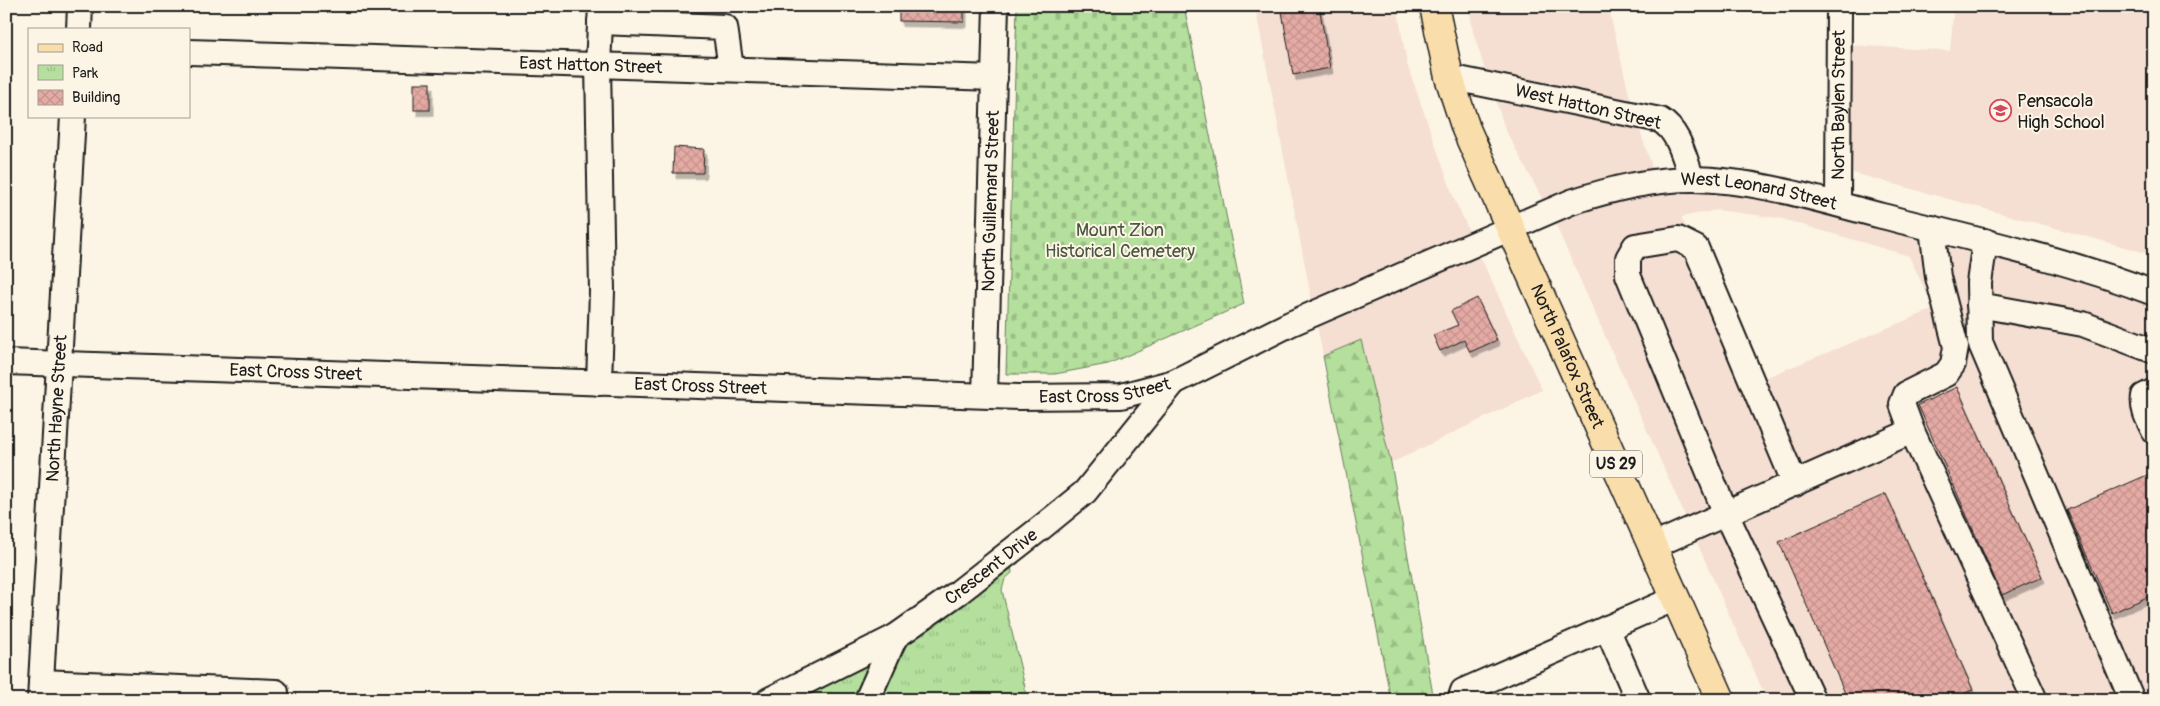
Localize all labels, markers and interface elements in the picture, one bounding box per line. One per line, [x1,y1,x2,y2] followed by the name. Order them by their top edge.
[28,28,190,118] legend
[1827,29,1850,180] street label: North Baylen Street
[72,38,103,57] text: Road
[519,51,663,79] street label: East Hatton Street
[72,64,99,83] text: Park
[1513,79,1664,135] street label: West Hatton Street
[72,88,120,107] text: Building
[2017,90,2105,134] place label: Pensacola High School
[1989,99,2013,123] school or university icon: Pensacola High School
[976,109,1005,292] street label: North Guillemard Street
[1681,167,1840,215] street label: West Leonard Street
[1045,219,1195,263] park label: Mount Zion Historical Cemetery
[1525,280,1610,433] street label: North Palafox Street
[41,334,72,483] street label: North Hayne Street
[229,358,363,386] street label: East Cross Street
[634,372,768,400] street label: East Cross Street
[1039,372,1174,408] street label: East Cross Street
[1590,450,1642,478] road number: US 29
[940,523,1042,610] street label: Crescent Drive

